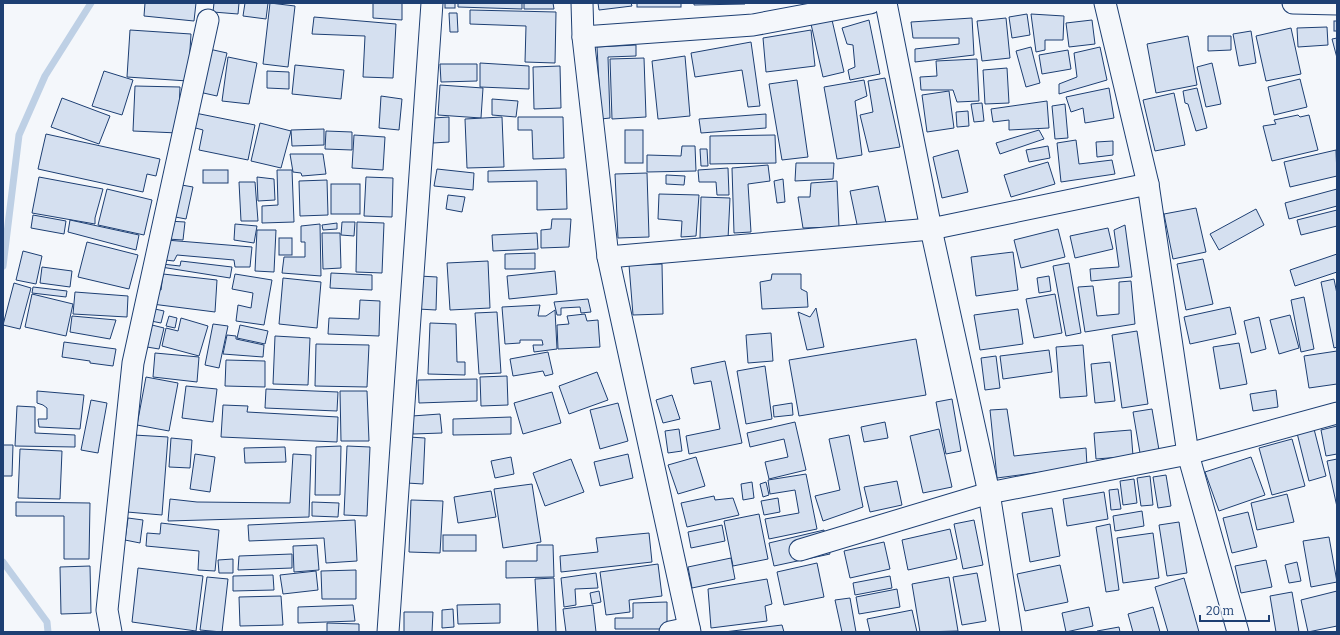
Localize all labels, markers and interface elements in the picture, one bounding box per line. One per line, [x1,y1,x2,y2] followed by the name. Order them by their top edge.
[1200,597,1269,623] scale bar
[1206,604,1235,618] text: 20 m

